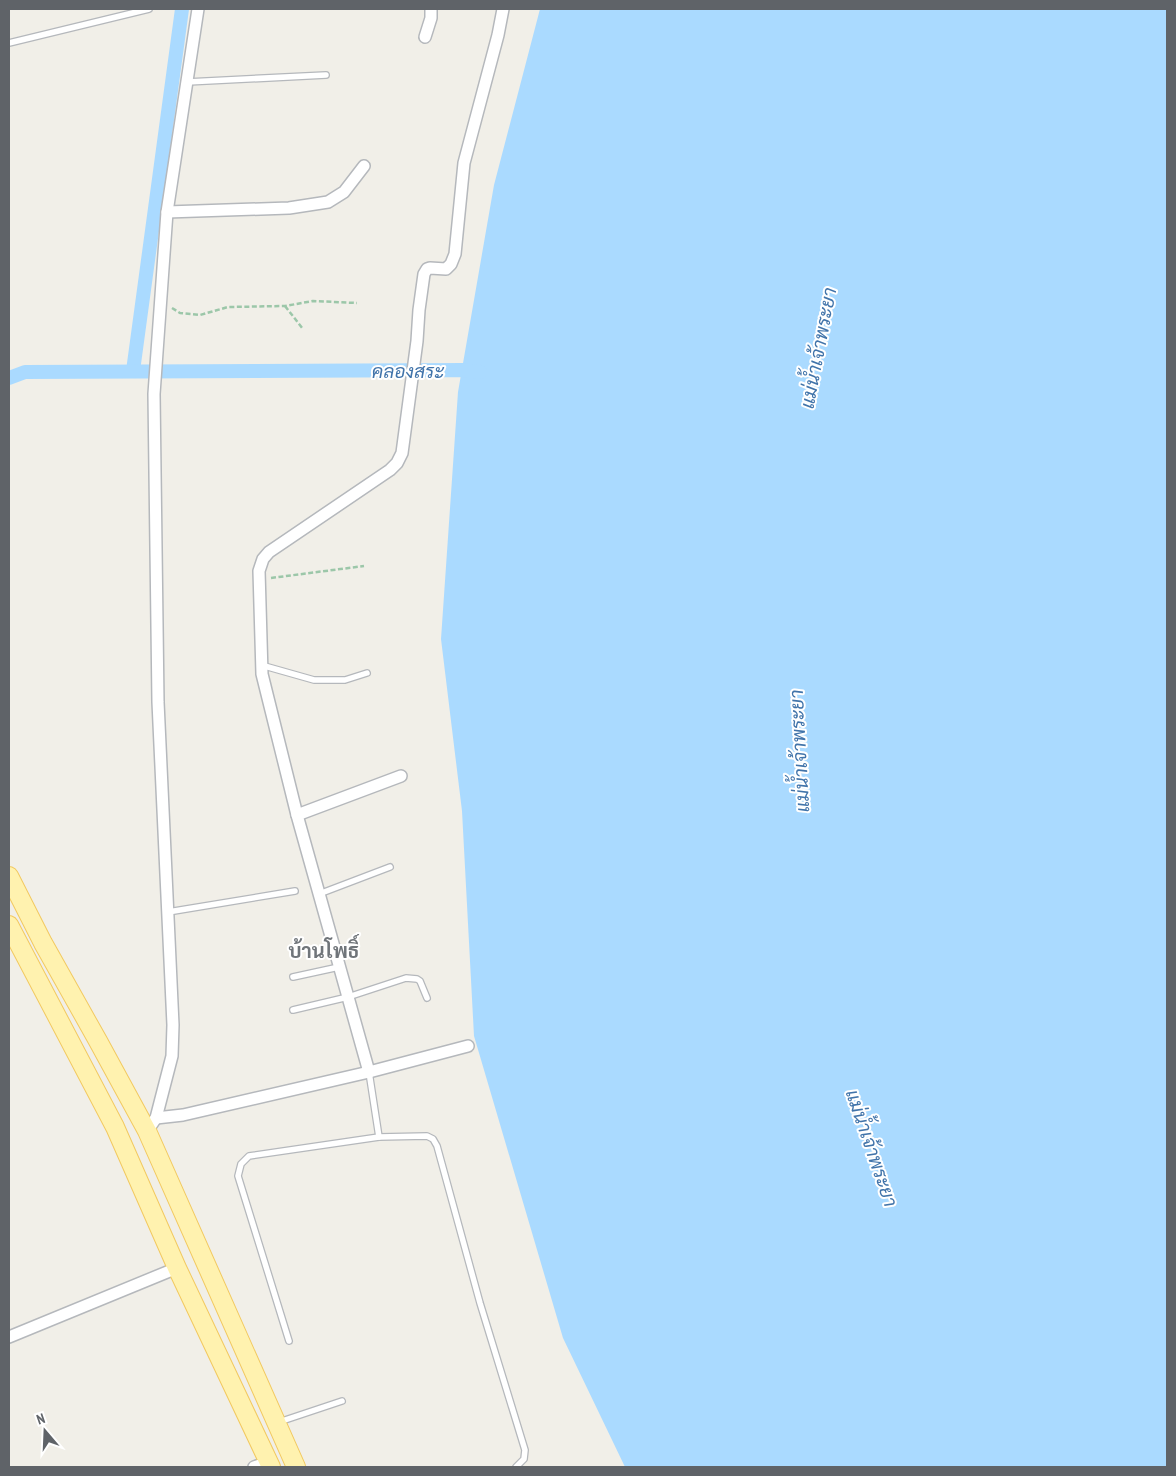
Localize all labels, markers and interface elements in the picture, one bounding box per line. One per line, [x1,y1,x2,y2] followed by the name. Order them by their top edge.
[792,285,841,411] water label: แม่น้ำเจ้าพระยา
[372,359,445,383] water label: คลองสระ
[781,689,814,813] water label: แม่น้ำเจ้าพระยา
[289,934,360,964] district label: บ้านโพธิ์
[841,1085,906,1210] water label: แม่น้ำเจ้าพระยา
[20,1406,70,1456] north arrow
[34,1409,47,1428] text: N

